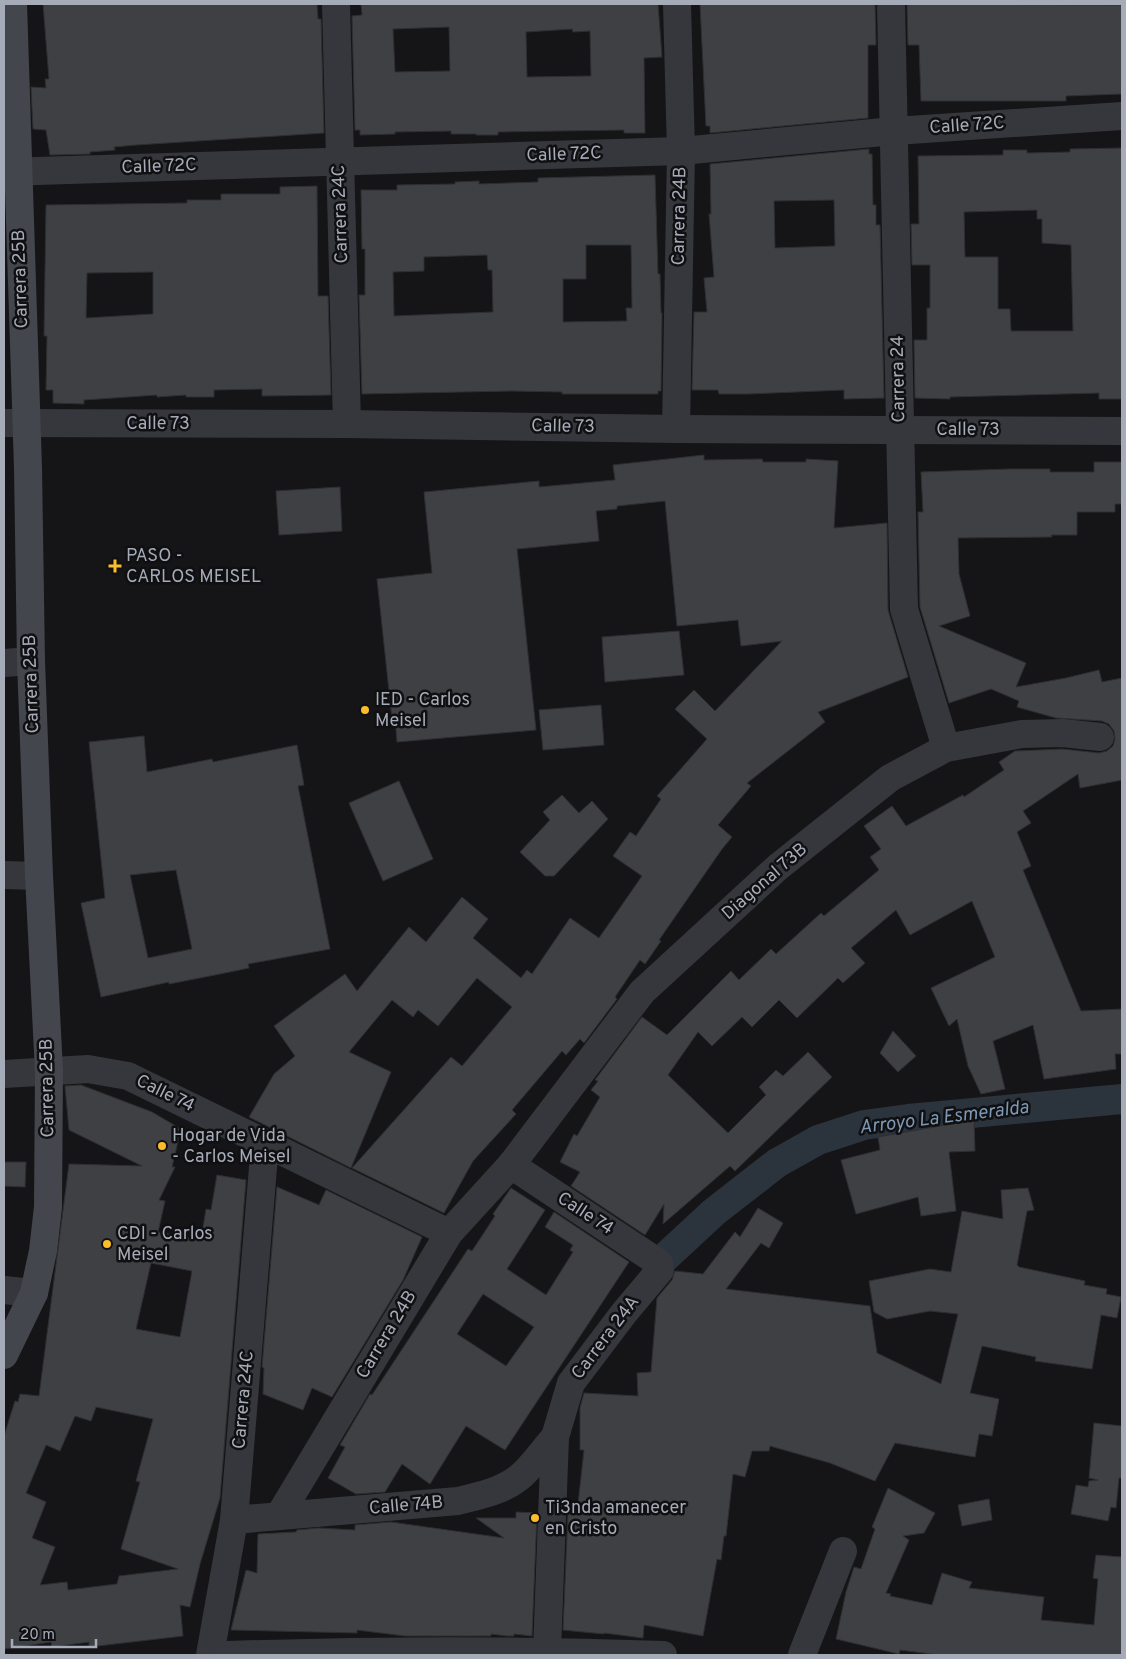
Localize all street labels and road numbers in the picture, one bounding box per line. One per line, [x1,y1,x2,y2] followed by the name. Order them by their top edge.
[929,112,1005,140] street label: Calle 72C
[526,142,602,168] street label: Calle 72C
[121,154,197,180] street label: Calle 72C
[328,164,354,264] street label: Carrera 24C
[668,166,692,266] street label: Carrera 24B
[8,229,34,329] street label: Carrera 25B
[887,335,911,423] street label: Carrera 24
[126,413,190,436] street label: Calle 73
[531,415,595,439] street label: Calle 73
[936,419,1000,442] street label: Calle 73
[19,634,45,734] street label: Carrera 25B
[717,838,813,926] street label: Diagonal 73B
[36,1038,60,1138] street label: Carrera 25B
[132,1070,198,1118] street label: Calle 74
[553,1187,617,1241] street label: Calle 74
[352,1287,422,1383] street label: Carrera 24B
[567,1292,645,1384] street label: Carrera 24A
[228,1350,260,1450] street label: Carrera 24C
[368,1491,444,1521] street label: Calle 74B

